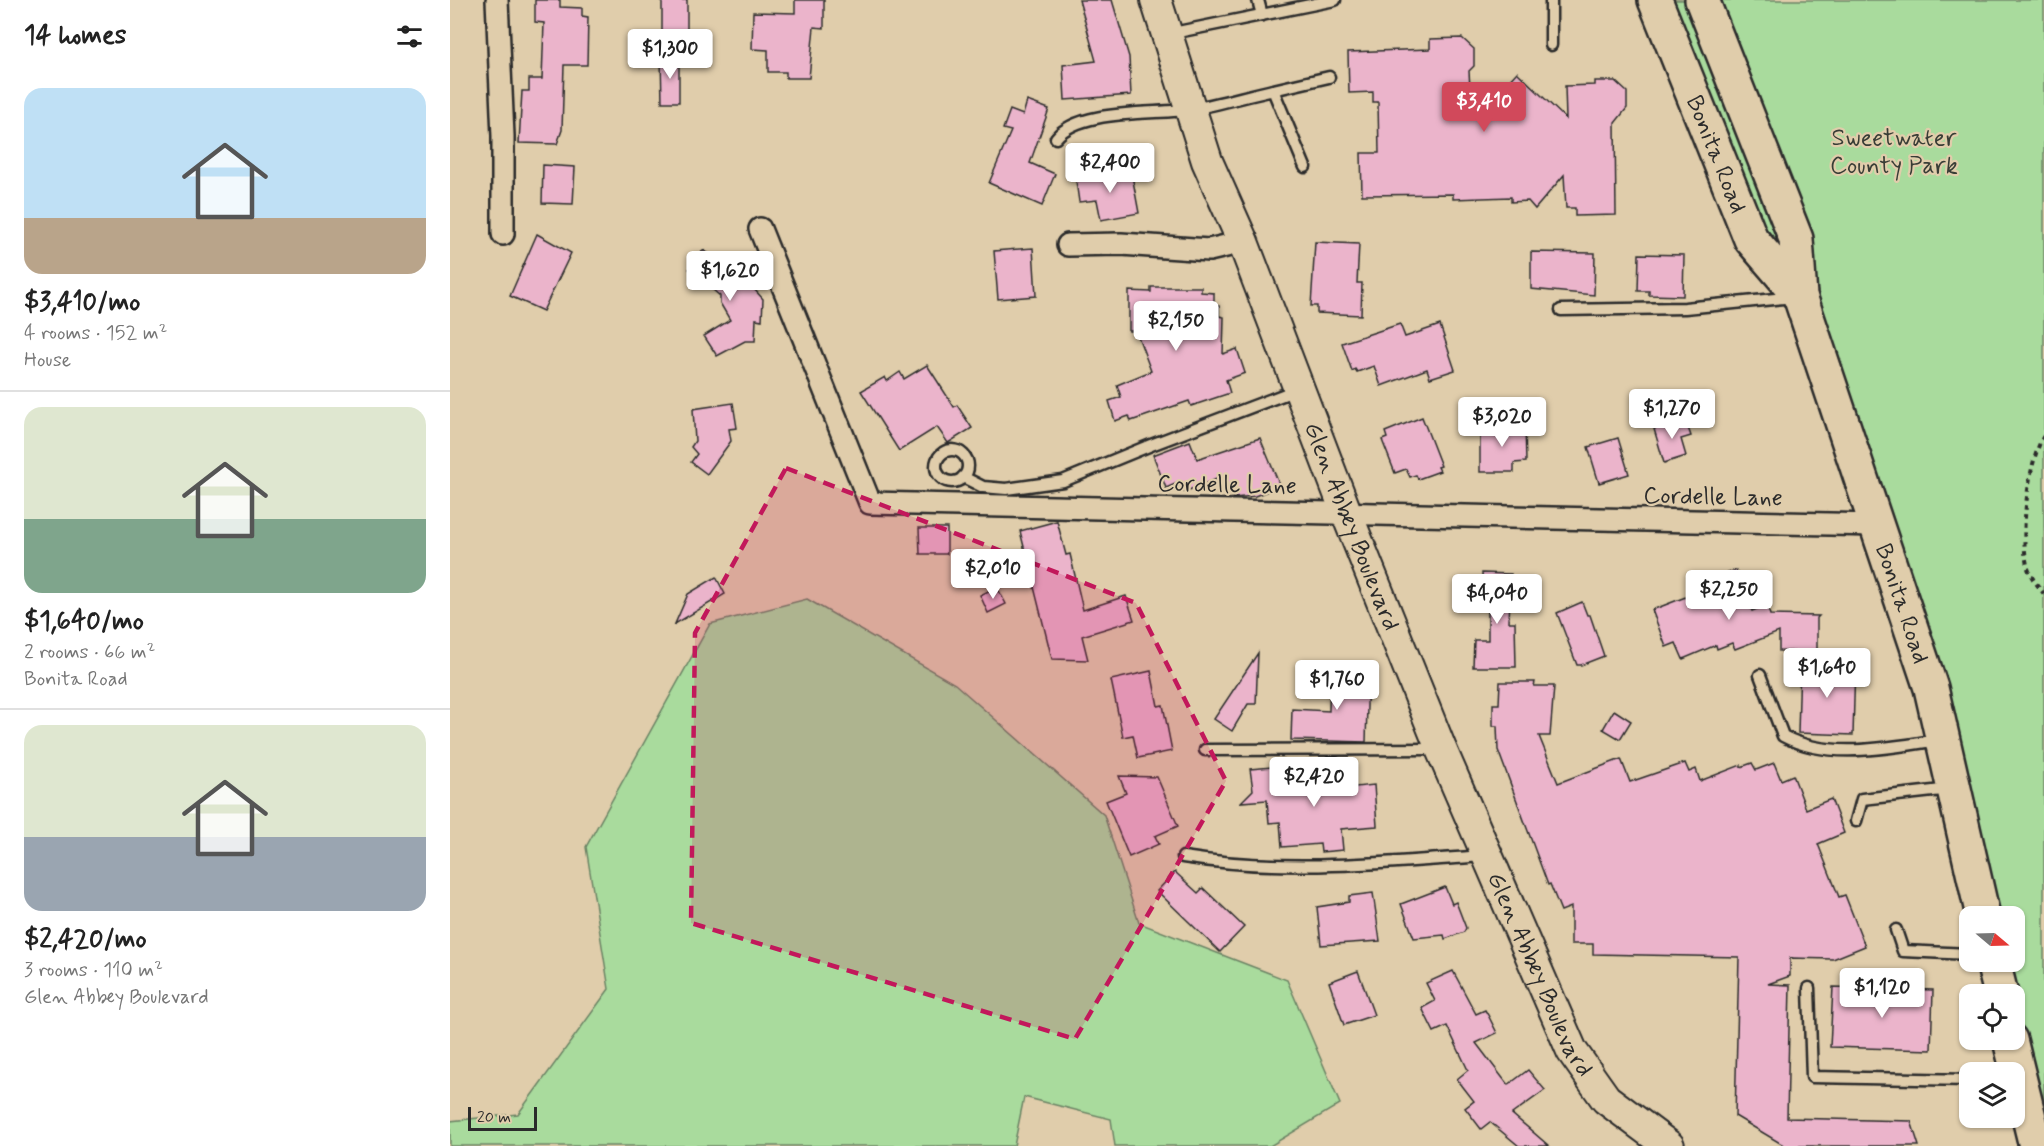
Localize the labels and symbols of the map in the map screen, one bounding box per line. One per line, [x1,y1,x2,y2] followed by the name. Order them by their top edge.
[621,29,719,80] pin: $1,300
[1435,82,1533,133] pin: $3,410
[1678,91,1753,218] street label: Bonita Road
[1830,123,1958,182] park label: Sweetwater County Park
[1061,143,1159,194] pin: $2,400
[681,251,779,302] pin: $1,620
[1127,301,1225,352] pin: $2,150
[1623,389,1721,440] pin: $1,270
[1453,397,1551,448] pin: $3,020
[1296,418,1406,636] street label: Glen Abbey Boulevard
[1157,469,1297,502] street label: Cordelle Lane
[1643,481,1783,514] street label: Cordelle Lane
[1867,540,1936,668] street label: Bonita Road
[944,549,1042,600] pin: $2,010
[1680,570,1778,621] pin: $2,250
[1448,574,1546,625] pin: $4,040
[1778,648,1876,699] pin: $1,640
[1288,660,1386,711] pin: $1,760
[1265,757,1363,808] pin: $2,420
[1479,868,1599,1083] street label: Glen Abbey Boulevard
[1959,906,2025,972] north arrow
[1833,968,1931,1019] pin: $1,120
[468,1104,537,1132] scale bar

